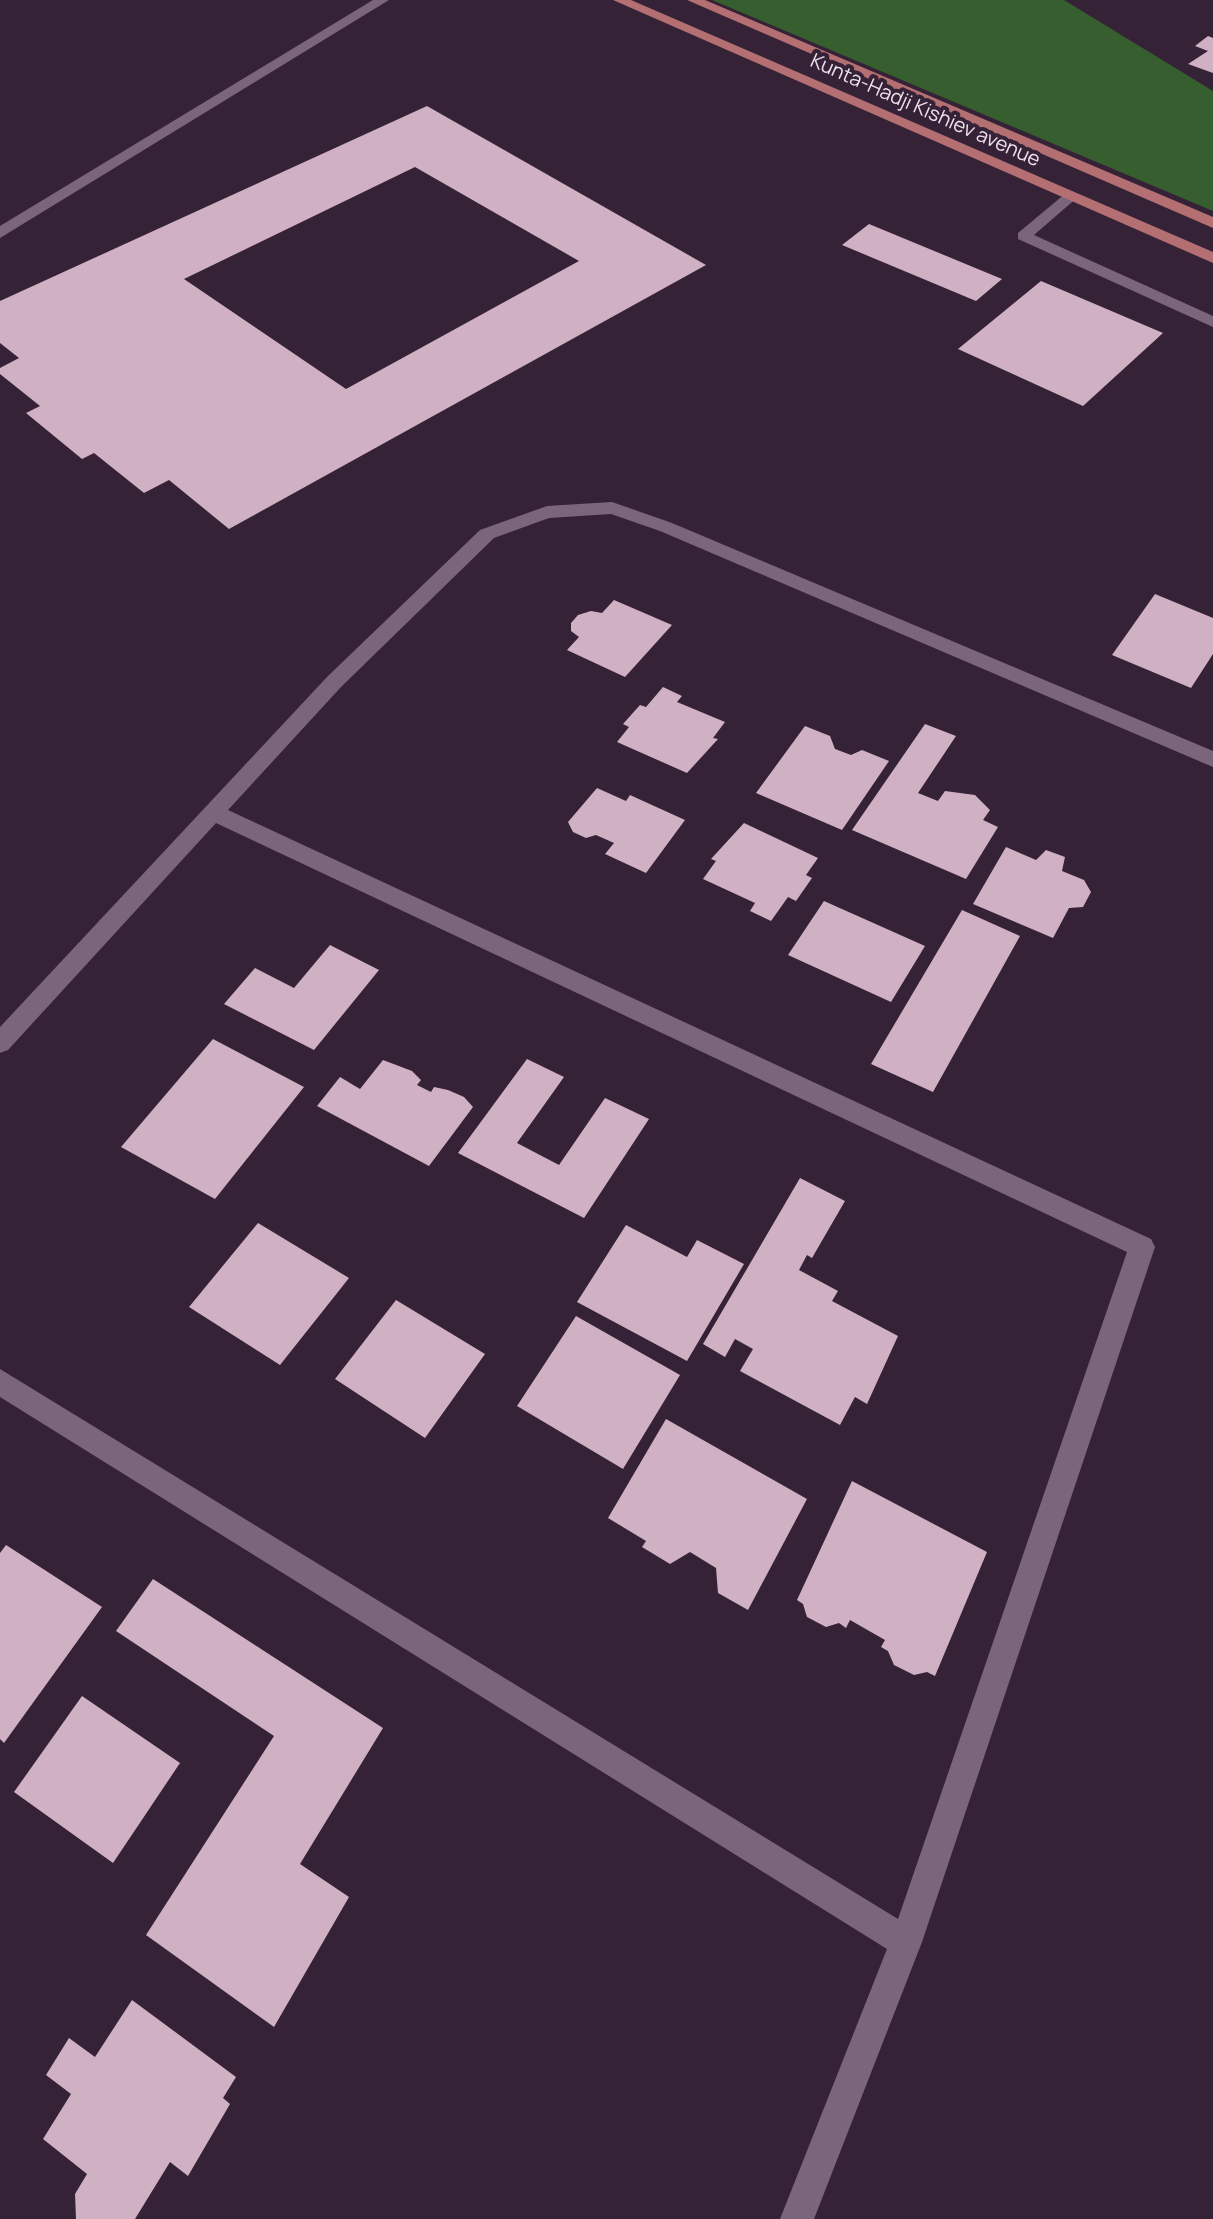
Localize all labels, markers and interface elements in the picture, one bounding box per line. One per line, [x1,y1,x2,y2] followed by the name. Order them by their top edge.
[806,49,1044,173] street label: Kunta-Hadji Kishiev avenue

